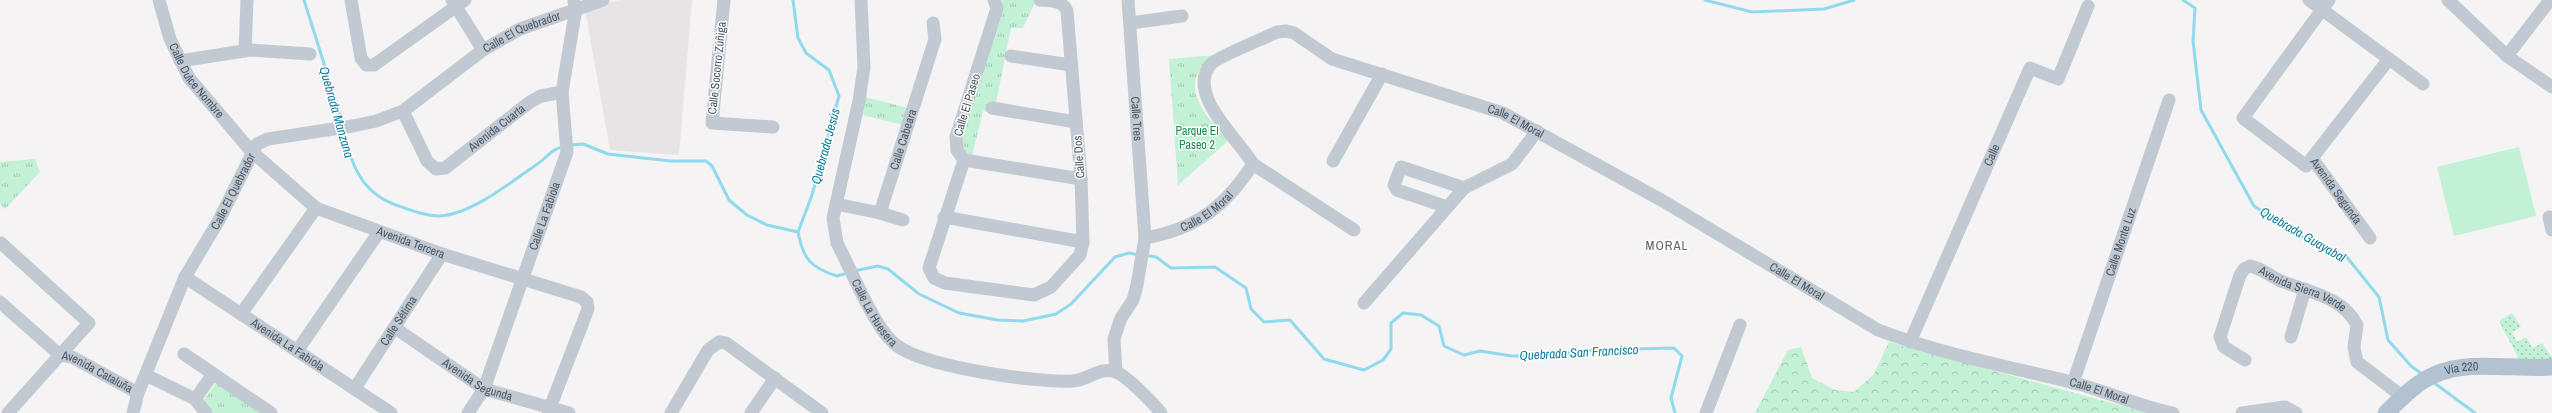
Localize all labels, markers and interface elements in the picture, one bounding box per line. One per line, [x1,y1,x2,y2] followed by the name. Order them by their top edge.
[480,7,563,56] street label: Calle El Quebrador
[704,20,730,115] street label: Calle Socorro Zúñiga
[165,40,228,121] street label: Calle Dulce Nombre
[315,65,358,160] water label: Quebrada Manzana
[950,72,984,138] street label: Calle El Paseo
[1127,96,1146,141] street label: Calle Tres
[464,100,529,156] street label: Avenida Cuarta
[1485,101,1547,142] street label: Calle El Moral
[807,106,844,186] water label: Quebrada Jesús
[886,107,921,172] street label: Calle Cabeara
[1175,123,1219,153] park label: Parque El Paseo 2
[1070,135,1088,179] street label: Calle Dos
[1980,142,2004,169] street label: Calle
[207,150,259,233] street label: Calle El Quebrador
[2306,154,2366,228] street label: Avenida Segunda
[525,179,564,252] street label: Calle La Fabiola
[1178,188,1237,235] street label: Calle El Moral
[2257,203,2349,266] water label: Quebrada Guayabal
[2102,206,2140,278] street label: Calle Monte Luz
[374,222,448,263] street label: Avenida Tercera
[1646,237,1688,254] district label: MORAL
[1767,259,1827,304] street label: Calle El Moral
[2255,262,2350,315] street label: Avenida Sierra Verde
[848,276,901,351] street label: Calle La Huesera
[376,292,421,349] street label: Calle Sétima
[247,314,328,375] street label: Avenida La Fabiola
[1519,341,1639,364] water label: Quebrada San Francisco
[60,347,136,397] street label: Avenida Cataluña
[438,354,515,405] street label: Avenida Segunda
[2443,358,2479,379] street label: Vía 220
[2068,374,2131,408] street label: Calle El Moral

